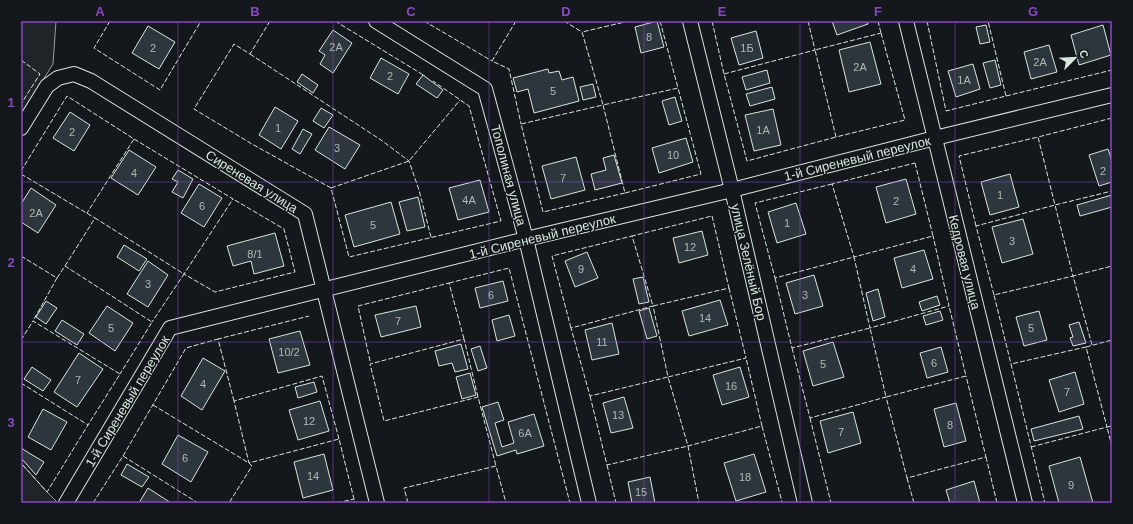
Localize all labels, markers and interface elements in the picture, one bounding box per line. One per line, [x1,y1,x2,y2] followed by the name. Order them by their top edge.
[95,4,105,19] text: A
[250,4,260,19] text: B
[406,4,416,19] text: C
[561,4,571,19] text: D
[718,4,727,19] text: E
[874,4,882,19] text: F
[1028,4,1038,19] text: G
[646,31,652,43] house number: 8
[1055,38,1095,78] north arrow
[329,41,343,53] house number: 2А
[150,42,156,54] house number: 2
[740,42,754,54] house number: 1Б
[1077,48,1091,60] text: С
[1033,56,1047,68] house number: 2А
[853,61,867,73] house number: 2А
[387,70,393,82] house number: 2
[957,74,971,86] house number: 1А
[550,85,556,97] house number: 5
[7,95,15,110] text: 1
[275,122,281,134] house number: 1
[488,123,529,228] street label: Тополиная улица
[756,124,770,136] house number: 1А
[69,126,75,138] house number: 2
[782,133,932,184] street label: 1-й Сиреневый переулок
[334,142,340,154] house number: 3
[203,147,301,216] street label: Сиреневая улица
[667,149,679,161] house number: 10
[1100,165,1106,177] house number: 2
[131,167,137,179] house number: 4
[560,172,566,184] house number: 7
[997,189,1003,201] house number: 1
[462,194,476,206] house number: 4А
[893,195,899,207] house number: 2
[199,200,205,212] house number: 6
[728,202,769,322] street label: улица Зелёный Бор
[29,207,43,219] house number: 2А
[467,211,617,262] street label: 1-й Сиреневый переулок
[946,213,984,312] street label: Кедровая улица
[784,217,790,229] house number: 1
[370,219,376,231] house number: 5
[1009,235,1015,247] house number: 3
[684,241,696,253] house number: 12
[247,248,263,260] house number: 8/1
[7,255,15,270] text: 2
[578,263,584,275] house number: 9
[910,263,916,275] house number: 4
[145,278,151,290] house number: 3
[488,289,494,301] house number: 6
[802,289,808,301] house number: 3
[699,312,711,324] house number: 14
[395,315,401,327] house number: 7
[108,322,114,334] house number: 5
[1028,322,1034,334] house number: 5
[82,333,173,470] street label: 1-й Сиреневый переулок
[596,336,608,348] house number: 11
[278,346,300,358] house number: 10/2
[931,357,937,369] house number: 6
[820,358,826,370] house number: 5
[75,374,81,386] house number: 7
[200,378,206,390] house number: 4
[725,380,737,392] house number: 16
[1064,386,1070,398] house number: 7
[612,409,624,421] house number: 13
[7,415,15,430] text: 3
[303,415,315,427] house number: 12
[947,419,953,431] house number: 8
[838,426,844,438] house number: 7
[518,427,532,439] house number: 6А
[182,452,188,464] house number: 6
[307,470,319,482] house number: 14
[739,471,751,483] house number: 18
[1068,479,1074,491] house number: 9
[635,486,647,498] house number: 15

